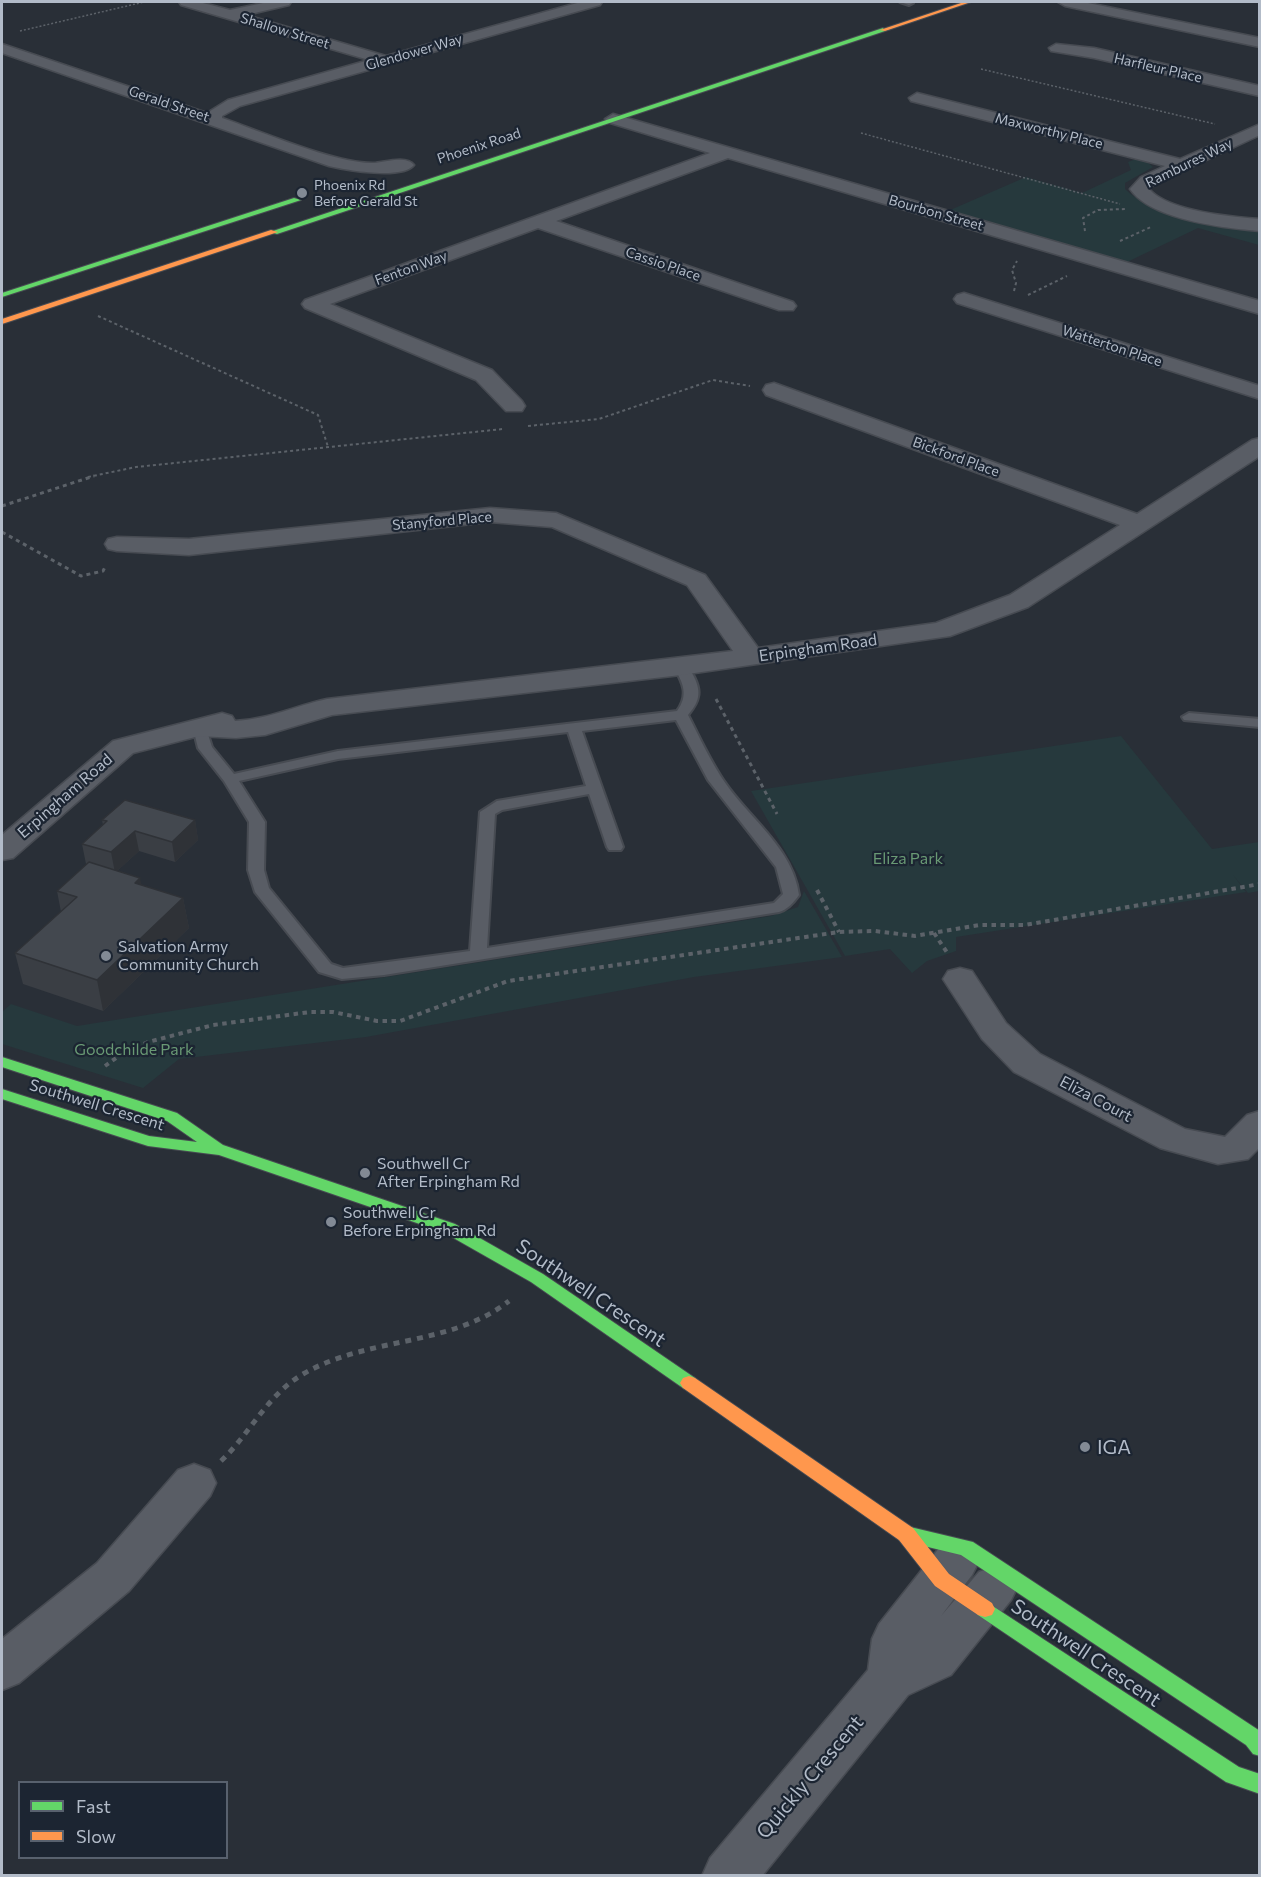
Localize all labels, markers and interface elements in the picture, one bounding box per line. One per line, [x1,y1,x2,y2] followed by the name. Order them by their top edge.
[238,9,332,53] street label: Shallow Street
[364,30,464,74] street label: Glendower Way
[1112,50,1204,86] street label: Harfleur Place
[126,82,212,126] street label: Gerald Street
[993,109,1105,153] street label: Maxworthy Place
[435,125,523,167] street label: Phoenix Road
[1143,135,1235,191] street label: Rambures Way
[314,177,418,210] place label: Phoenix Rd Before Gerald St
[295,186,309,200] marker: Phoenix Rd Before Gerald St
[887,191,985,235] street label: Bourbon Street
[623,243,703,285] street label: Cassio Place
[373,247,449,289] street label: Fenton Way
[1060,322,1164,370] street label: Watterton Place
[910,434,1002,480] street label: Bickford Place
[392,508,492,534] street label: Stanyford Place
[758,630,878,666] street label: Erpingham Road
[14,750,116,842] street label: Erpingham Road
[873,849,943,869] park label: Eliza Park
[118,937,259,975] place label: Salvation Army Community Church
[99,949,113,963] marker: Salvation Army Community Church
[74,1040,194,1060] park label: Goodchilde Park
[1056,1072,1136,1126] street label: Eliza Court
[27,1075,167,1135] street label: Southwell Crescent
[377,1154,520,1192] place label: Southwell Cr After Erpingham Rd
[358,1166,372,1180] marker: Southwell Cr After Erpingham Rd
[343,1203,496,1241] place label: Southwell Cr Before Erpingham Rd
[324,1215,338,1229] marker: Southwell Cr Before Erpingham Rd
[512,1234,670,1352] street label: Southwell Crescent
[1097,1435,1131,1459] place label: IGA
[1078,1440,1092,1454] marker: IGA
[1007,1594,1165,1712] street label: Southwell Crescent
[751,1710,869,1844] street label: Quickly Crescent
[18,1781,228,1859] legend
[76,1795,111,1817] text: Fast
[76,1825,116,1847] text: Slow

